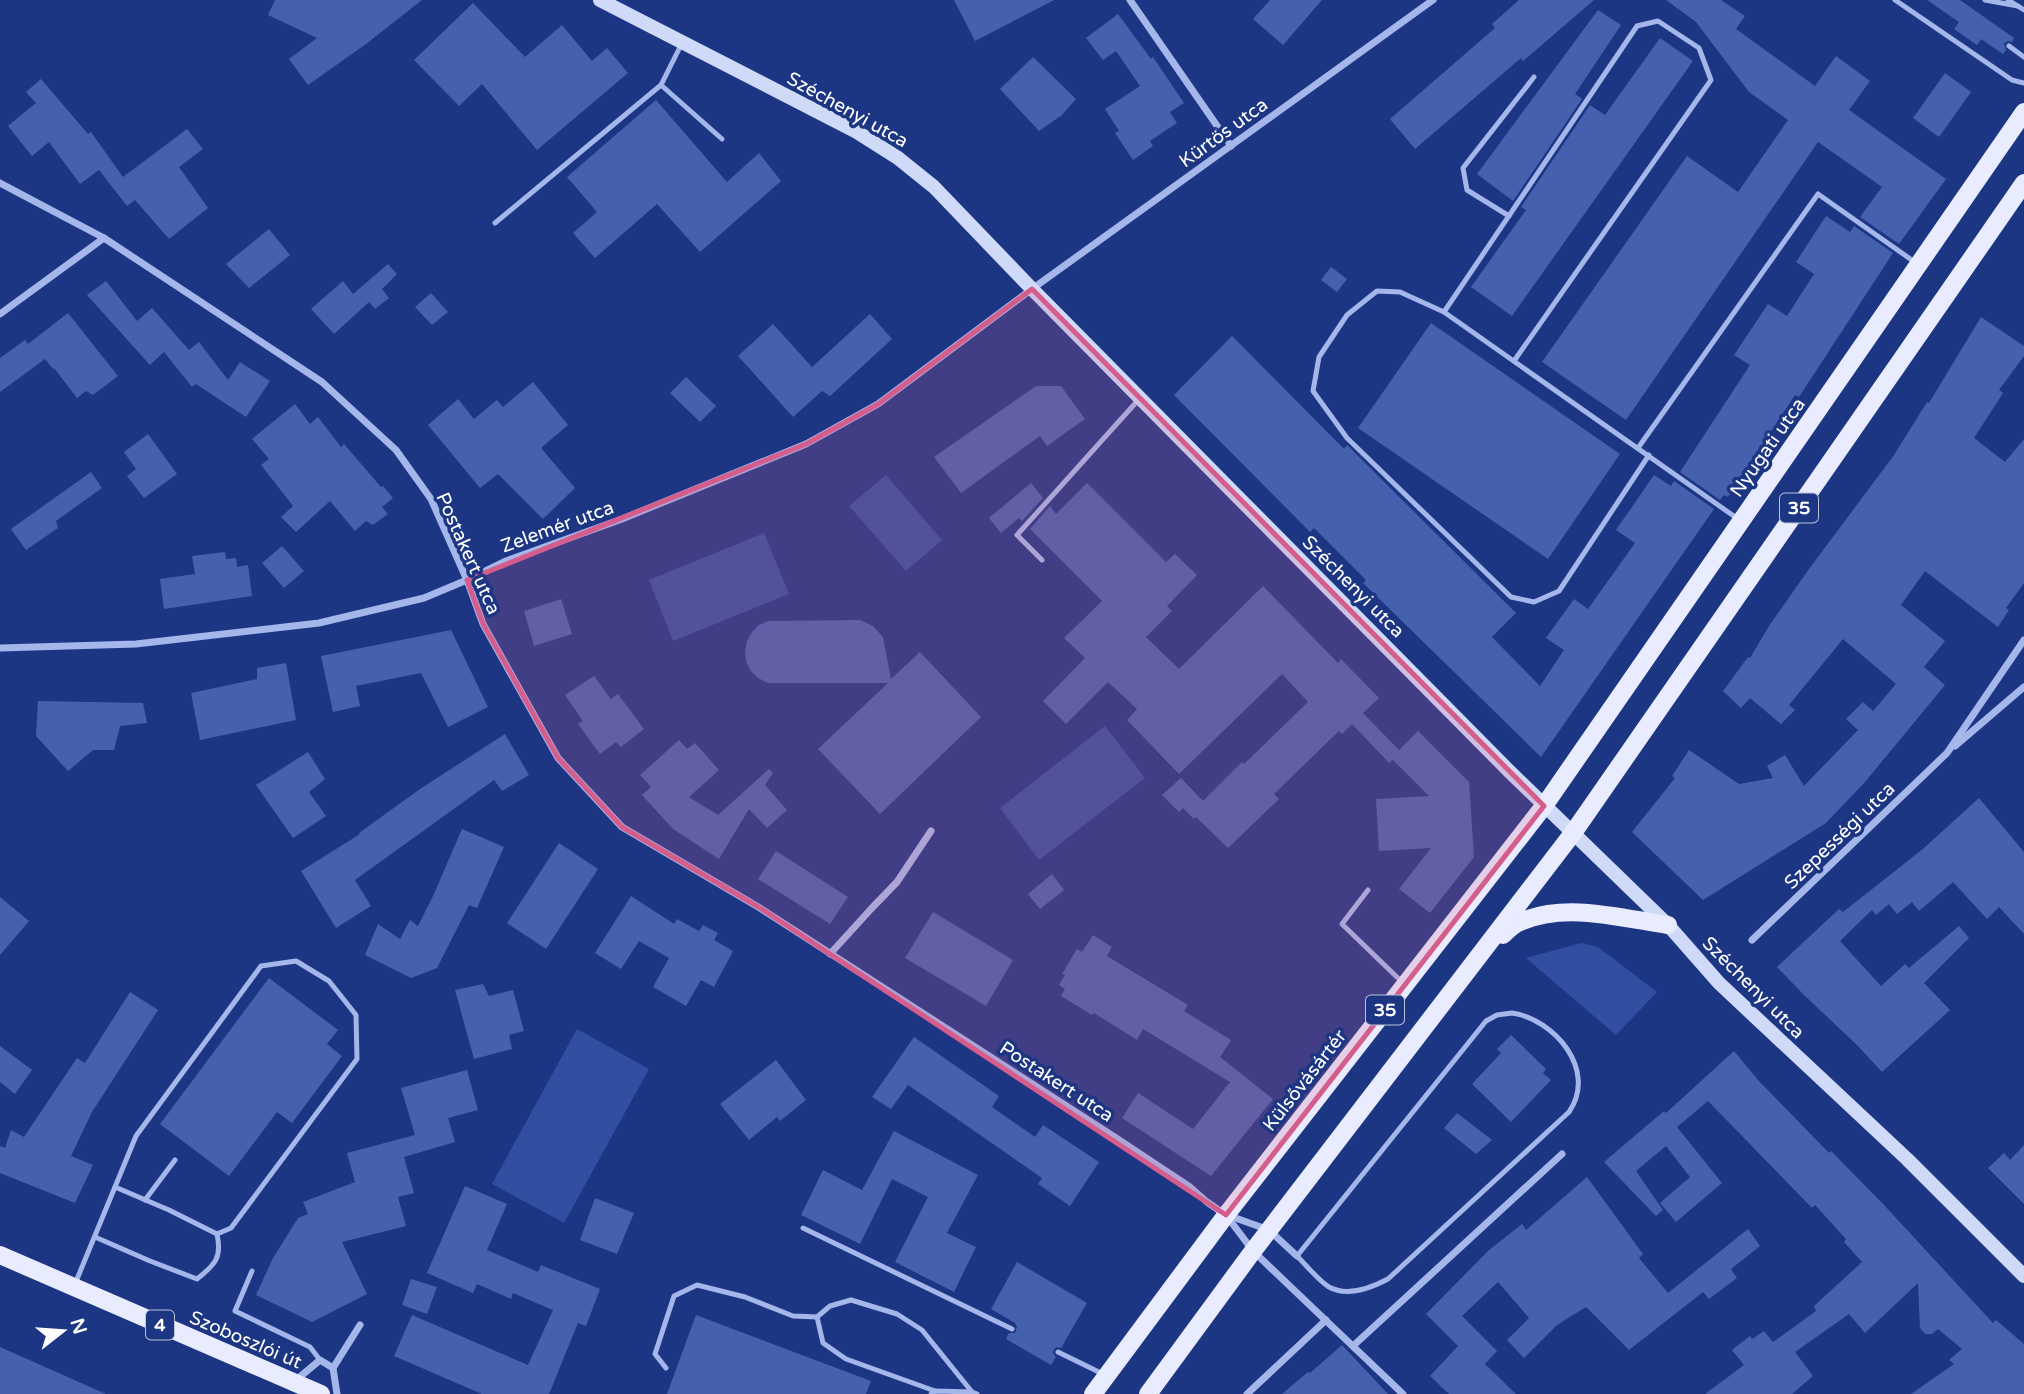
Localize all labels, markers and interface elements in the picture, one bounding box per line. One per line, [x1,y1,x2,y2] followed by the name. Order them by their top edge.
[783,67,912,152] street label: Széchenyi utca
[1175,93,1272,172] street label: Kürtös utca
[1726,394,1810,501] street label: Nyugati utca
[431,489,505,618] street label: Postakert utca
[1780,494,1818,522] road number: 35
[498,496,617,558] street label: Zelemér utca
[1298,531,1409,642] street label: Széchenyi utca
[1780,778,1899,894] street label: Szepességi utca
[1698,932,1809,1043] street label: Széchenyi utca
[1366,995,1404,1024] road number: 35
[1258,1025,1352,1136] street label: Külsővásártér
[996,1037,1117,1127] street label: Postakert utca
[28,1296,98,1366] north arrow
[186,1306,305,1373] street label: Szoboszlói út
[146,1310,174,1340] road number: 4
[66,1316,91,1337] text: N

